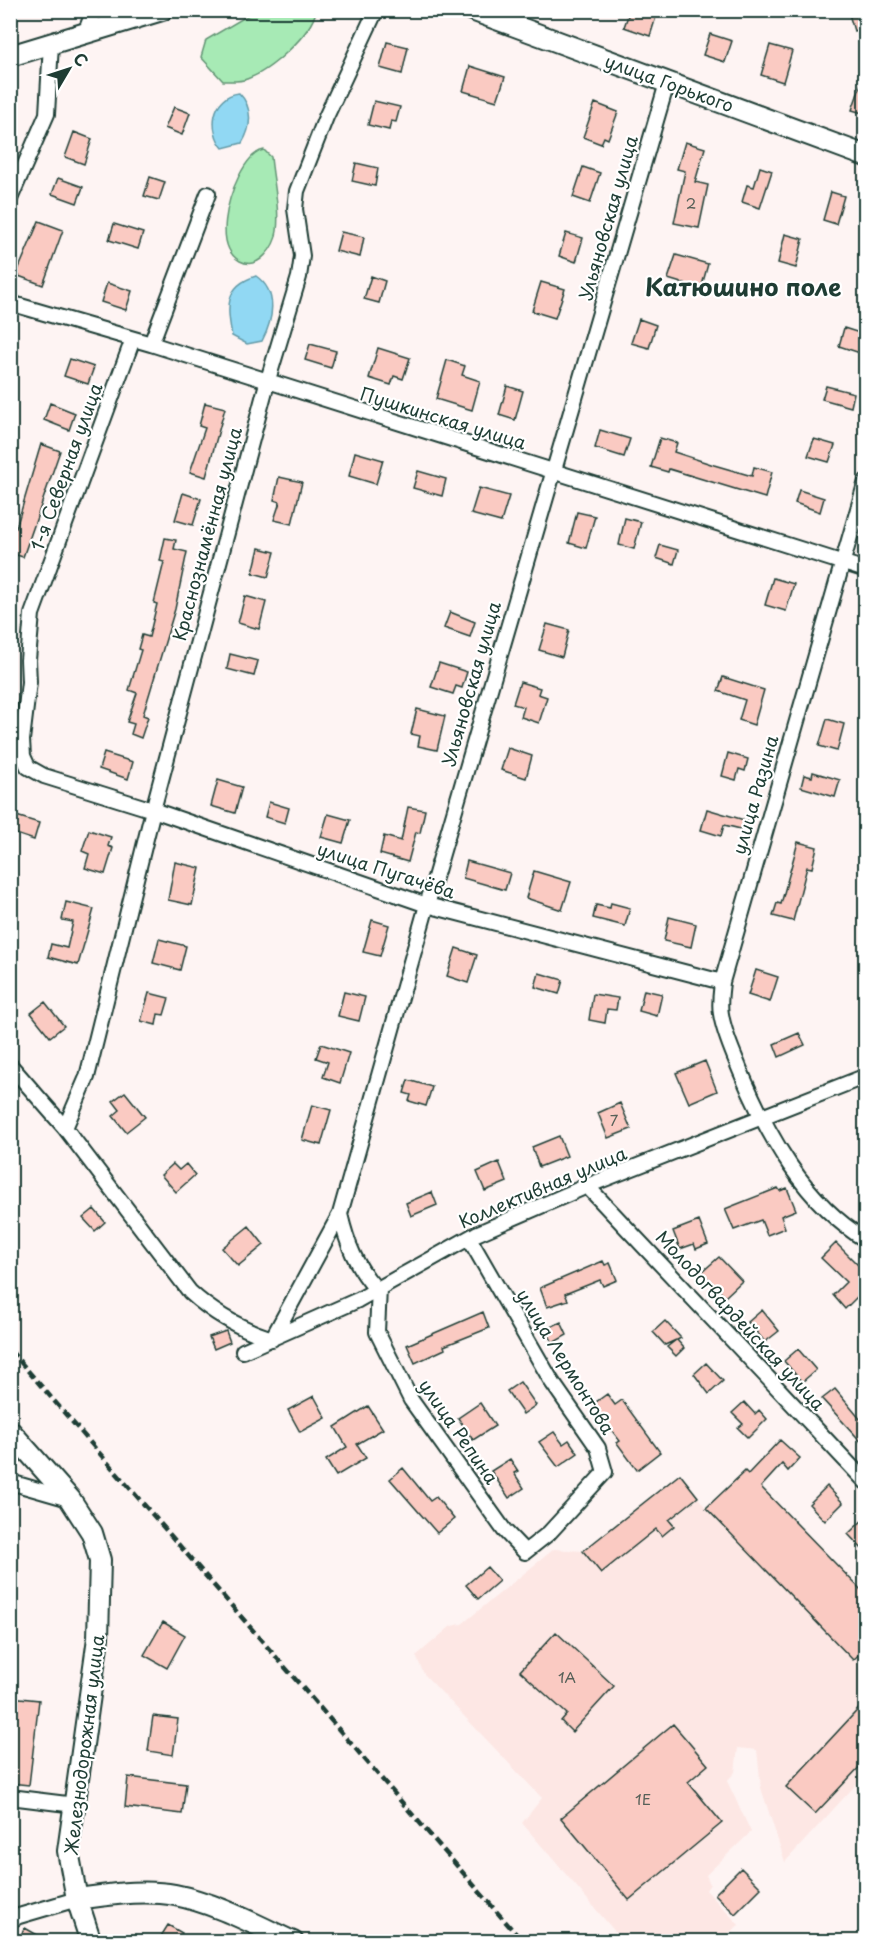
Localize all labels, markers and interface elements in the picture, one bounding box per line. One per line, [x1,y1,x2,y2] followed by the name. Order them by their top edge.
[39,39,99,99] north arrow
[68,47,95,71] text: С
[601,47,738,118] street label: улица Горького
[571,131,644,303] street label: Ульяновская улица
[686,191,696,214] house number: 2
[645,268,841,304] district label: Катюшино поле
[23,378,109,554] street label: 1-я Северная улица
[357,379,530,456] street label: Пушкинская улица
[165,423,248,643] street label: Краснознамённая улица
[434,597,507,769] street label: Ульяновская улица
[725,731,785,857] street label: улица Разина
[314,835,460,905] street label: улица Пугачёва
[610,1108,619,1131] house number: 7
[454,1139,631,1234] street label: Коллективная улица
[650,1224,832,1417] street label: Молодогвардейская улица
[511,1283,622,1440] street label: улица Лермонтова
[413,1373,506,1490] street label: улица Репина
[57,1632,111,1857] street label: Железнодорожная улица
[558,1665,576,1688] house number: 1А
[635,1787,651,1810] house number: 1Е

